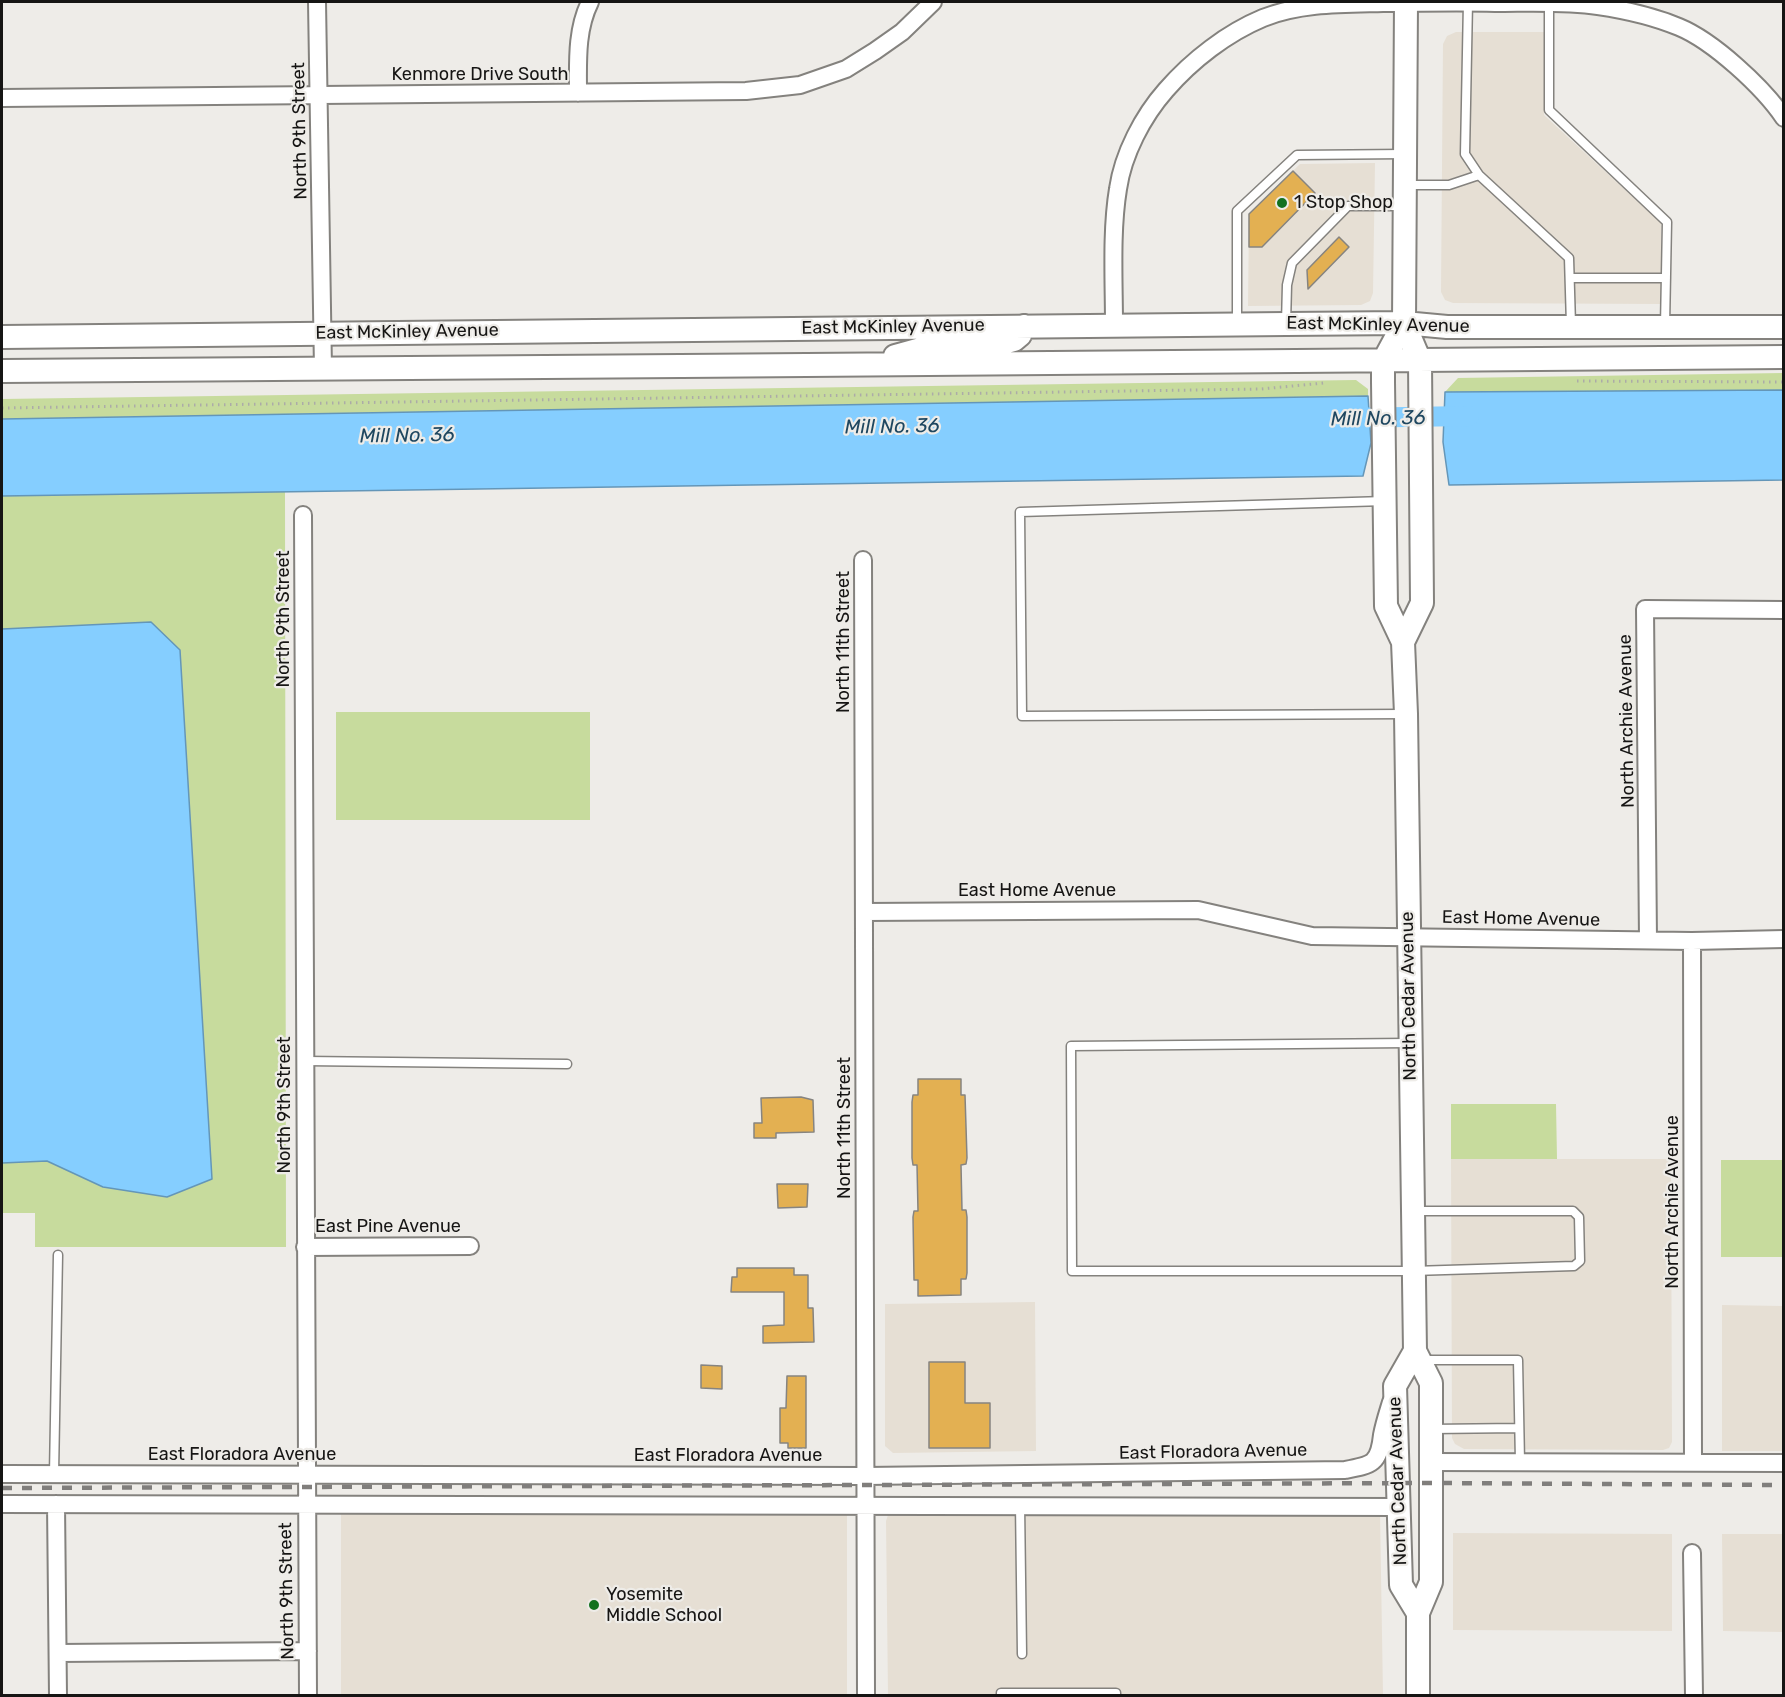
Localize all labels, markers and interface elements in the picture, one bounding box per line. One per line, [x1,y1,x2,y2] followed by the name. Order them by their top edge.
[288,62,312,200] street label: North 9th Street
[392,64,568,86] street label: Kenmore Drive South
[1294,192,1393,214] place label: 1 Stop Shop
[1275,196,1289,210] marker: 1 Stop Shop
[1286,313,1470,337] street label: East McKinley Avenue
[801,315,985,339] street label: East McKinley Avenue
[315,320,499,344] street label: East McKinley Avenue
[1330,406,1426,432] water label: Mill No. 36
[844,414,940,440] water label: Mill No. 36
[359,423,455,449] water label: Mill No. 36
[273,550,295,688] street label: North 9th Street
[833,571,855,713] street label: North 11th Street
[1615,634,1639,808] street label: North Archie Avenue
[958,880,1116,902] street label: East Home Avenue
[1442,907,1600,931] street label: East Home Avenue
[1397,911,1421,1081] street label: North Cedar Avenue
[274,1036,296,1174] street label: North 9th Street
[834,1057,856,1199] street label: North 11th Street
[1662,1115,1684,1289] street label: North Archie Avenue
[315,1216,461,1238] street label: East Pine Avenue
[1384,1396,1412,1566] street label: North Cedar Avenue
[1119,1440,1307,1464] street label: East Floradora Avenue
[148,1444,336,1466] street label: East Floradora Avenue
[634,1445,822,1467] street label: East Floradora Avenue
[275,1522,299,1660] street label: North 9th Street
[606,1584,722,1626] place label: Yosemite Middle School
[587,1598,601,1612] marker: Yosemite Middle School

